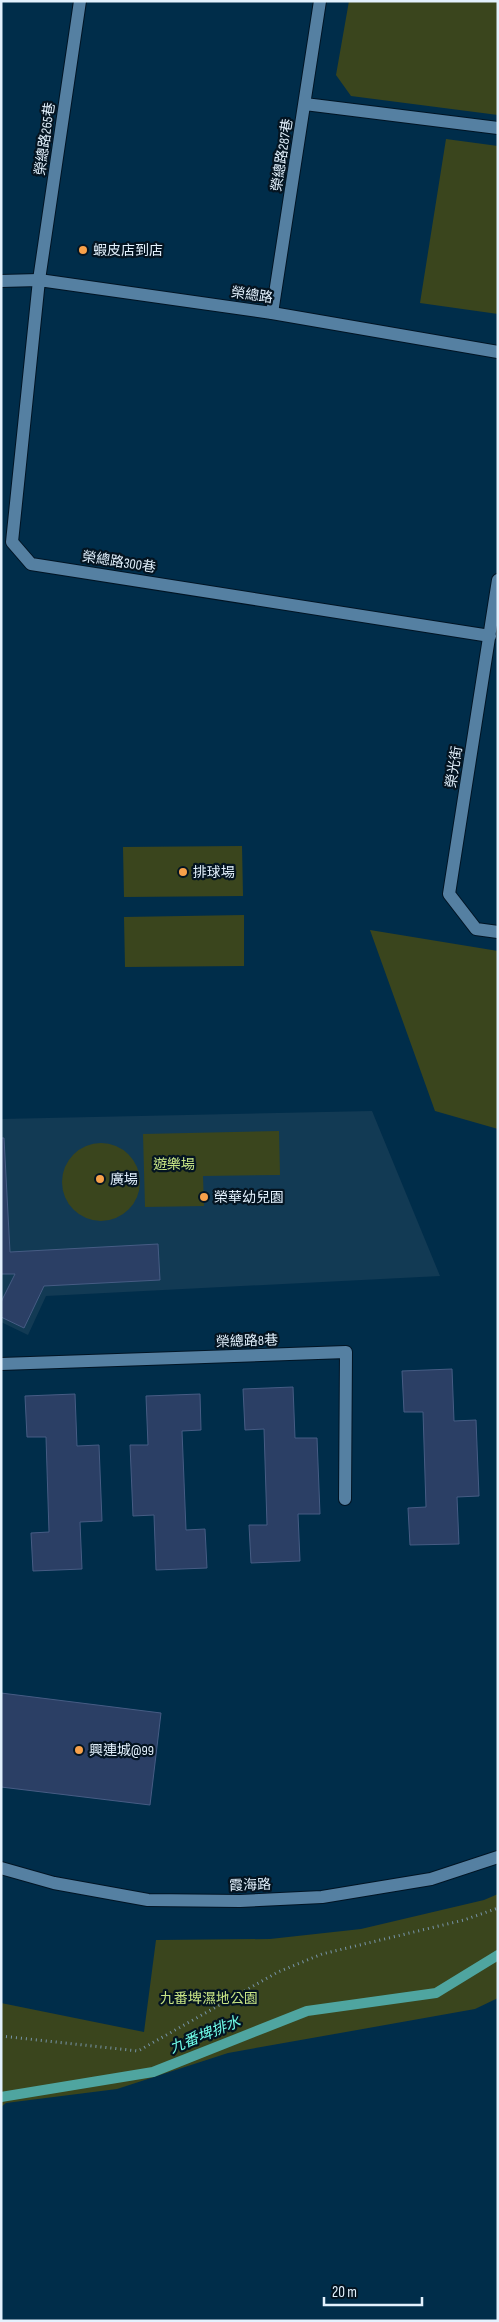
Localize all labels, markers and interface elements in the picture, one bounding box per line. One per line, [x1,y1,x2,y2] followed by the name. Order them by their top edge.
[31,101,59,177] street label: 榮總路265巷
[268,117,296,193] street label: 榮總路287巷
[93,242,163,259] place label: 蝦皮店到店
[77,244,89,256] marker: 蝦皮店到店
[230,284,274,306] street label: 榮總路
[81,548,157,576] street label: 榮總路300巷
[442,745,466,789] street label: 榮光街
[193,864,235,881] place label: 排球場
[177,866,189,878] marker: 排球場
[153,1156,195,1173] park label: 遊樂場
[110,1171,138,1188] place label: 廣場
[94,1173,106,1185] marker: 廣場
[214,1189,284,1206] place label: 榮華幼兒園
[198,1191,210,1203] marker: 榮華幼兒園
[216,1331,278,1351] street label: 榮總路8巷
[89,1742,154,1759] place label: 興連城@99
[73,1744,85,1756] marker: 興連城@99
[229,1876,271,1894] street label: 霞海路
[160,1990,258,2007] park label: 九番埤濕地公園
[167,2012,244,2058] water label: 九番埤排水
[324,2274,422,2306] scale bar
[332,2283,357,2302] text: 20 m

